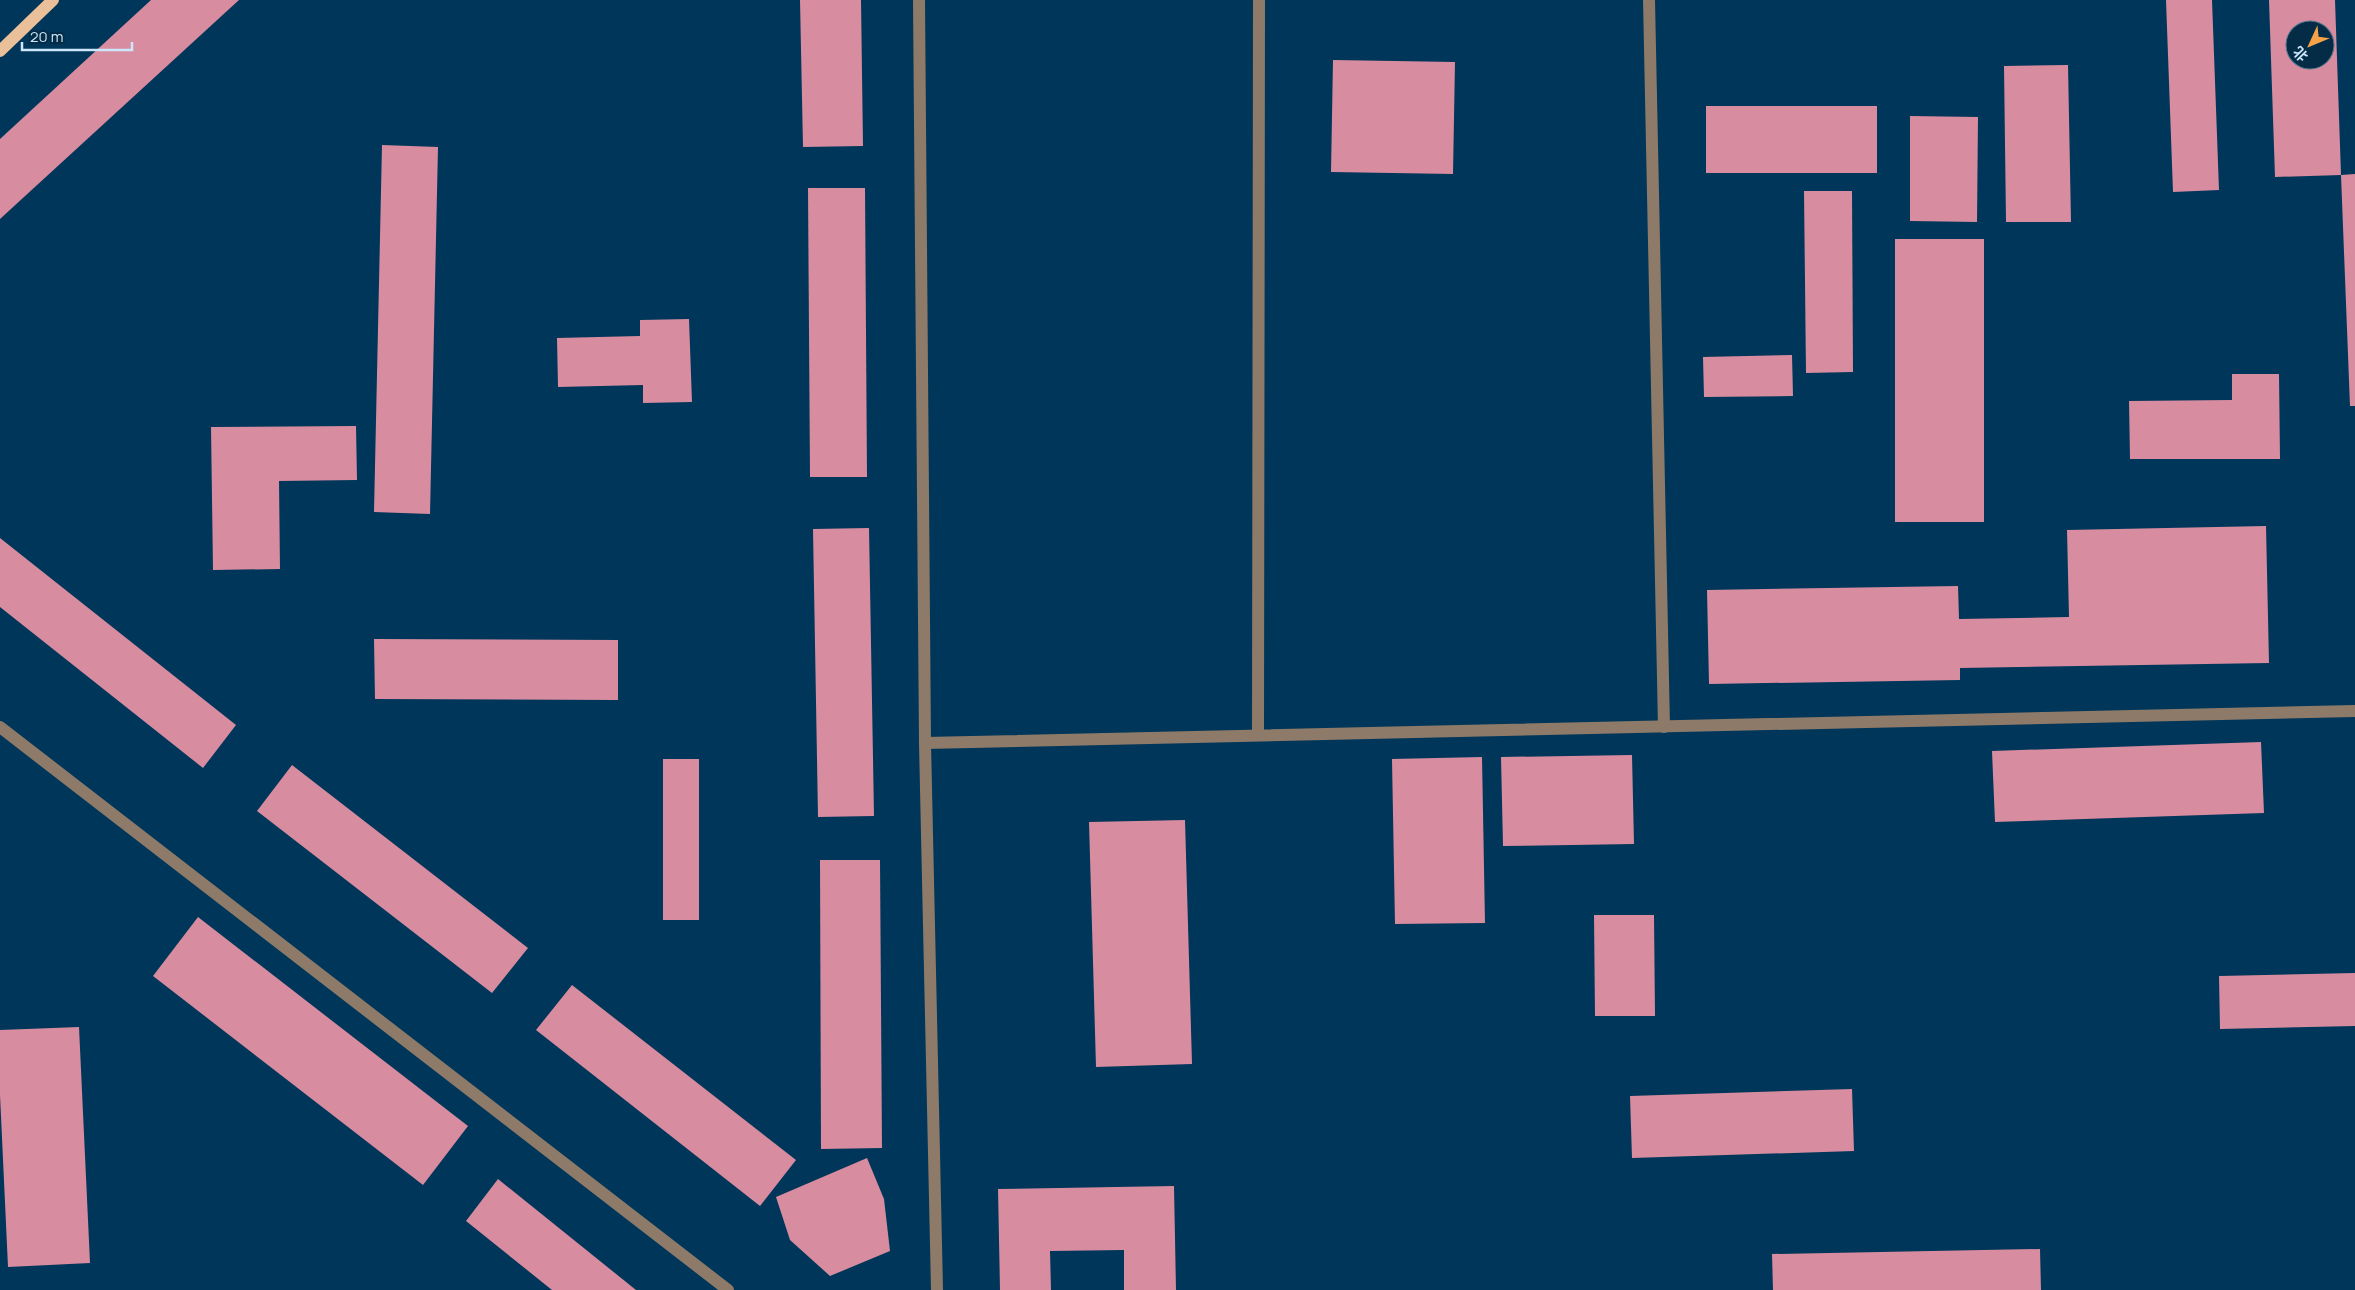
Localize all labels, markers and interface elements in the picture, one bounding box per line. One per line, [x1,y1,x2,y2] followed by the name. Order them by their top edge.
[22,20,132,52] scale bar
[2285,20,2335,70] north arrow
[30,26,63,47] text: 20 m
[2289,43,2312,66] text: 北

